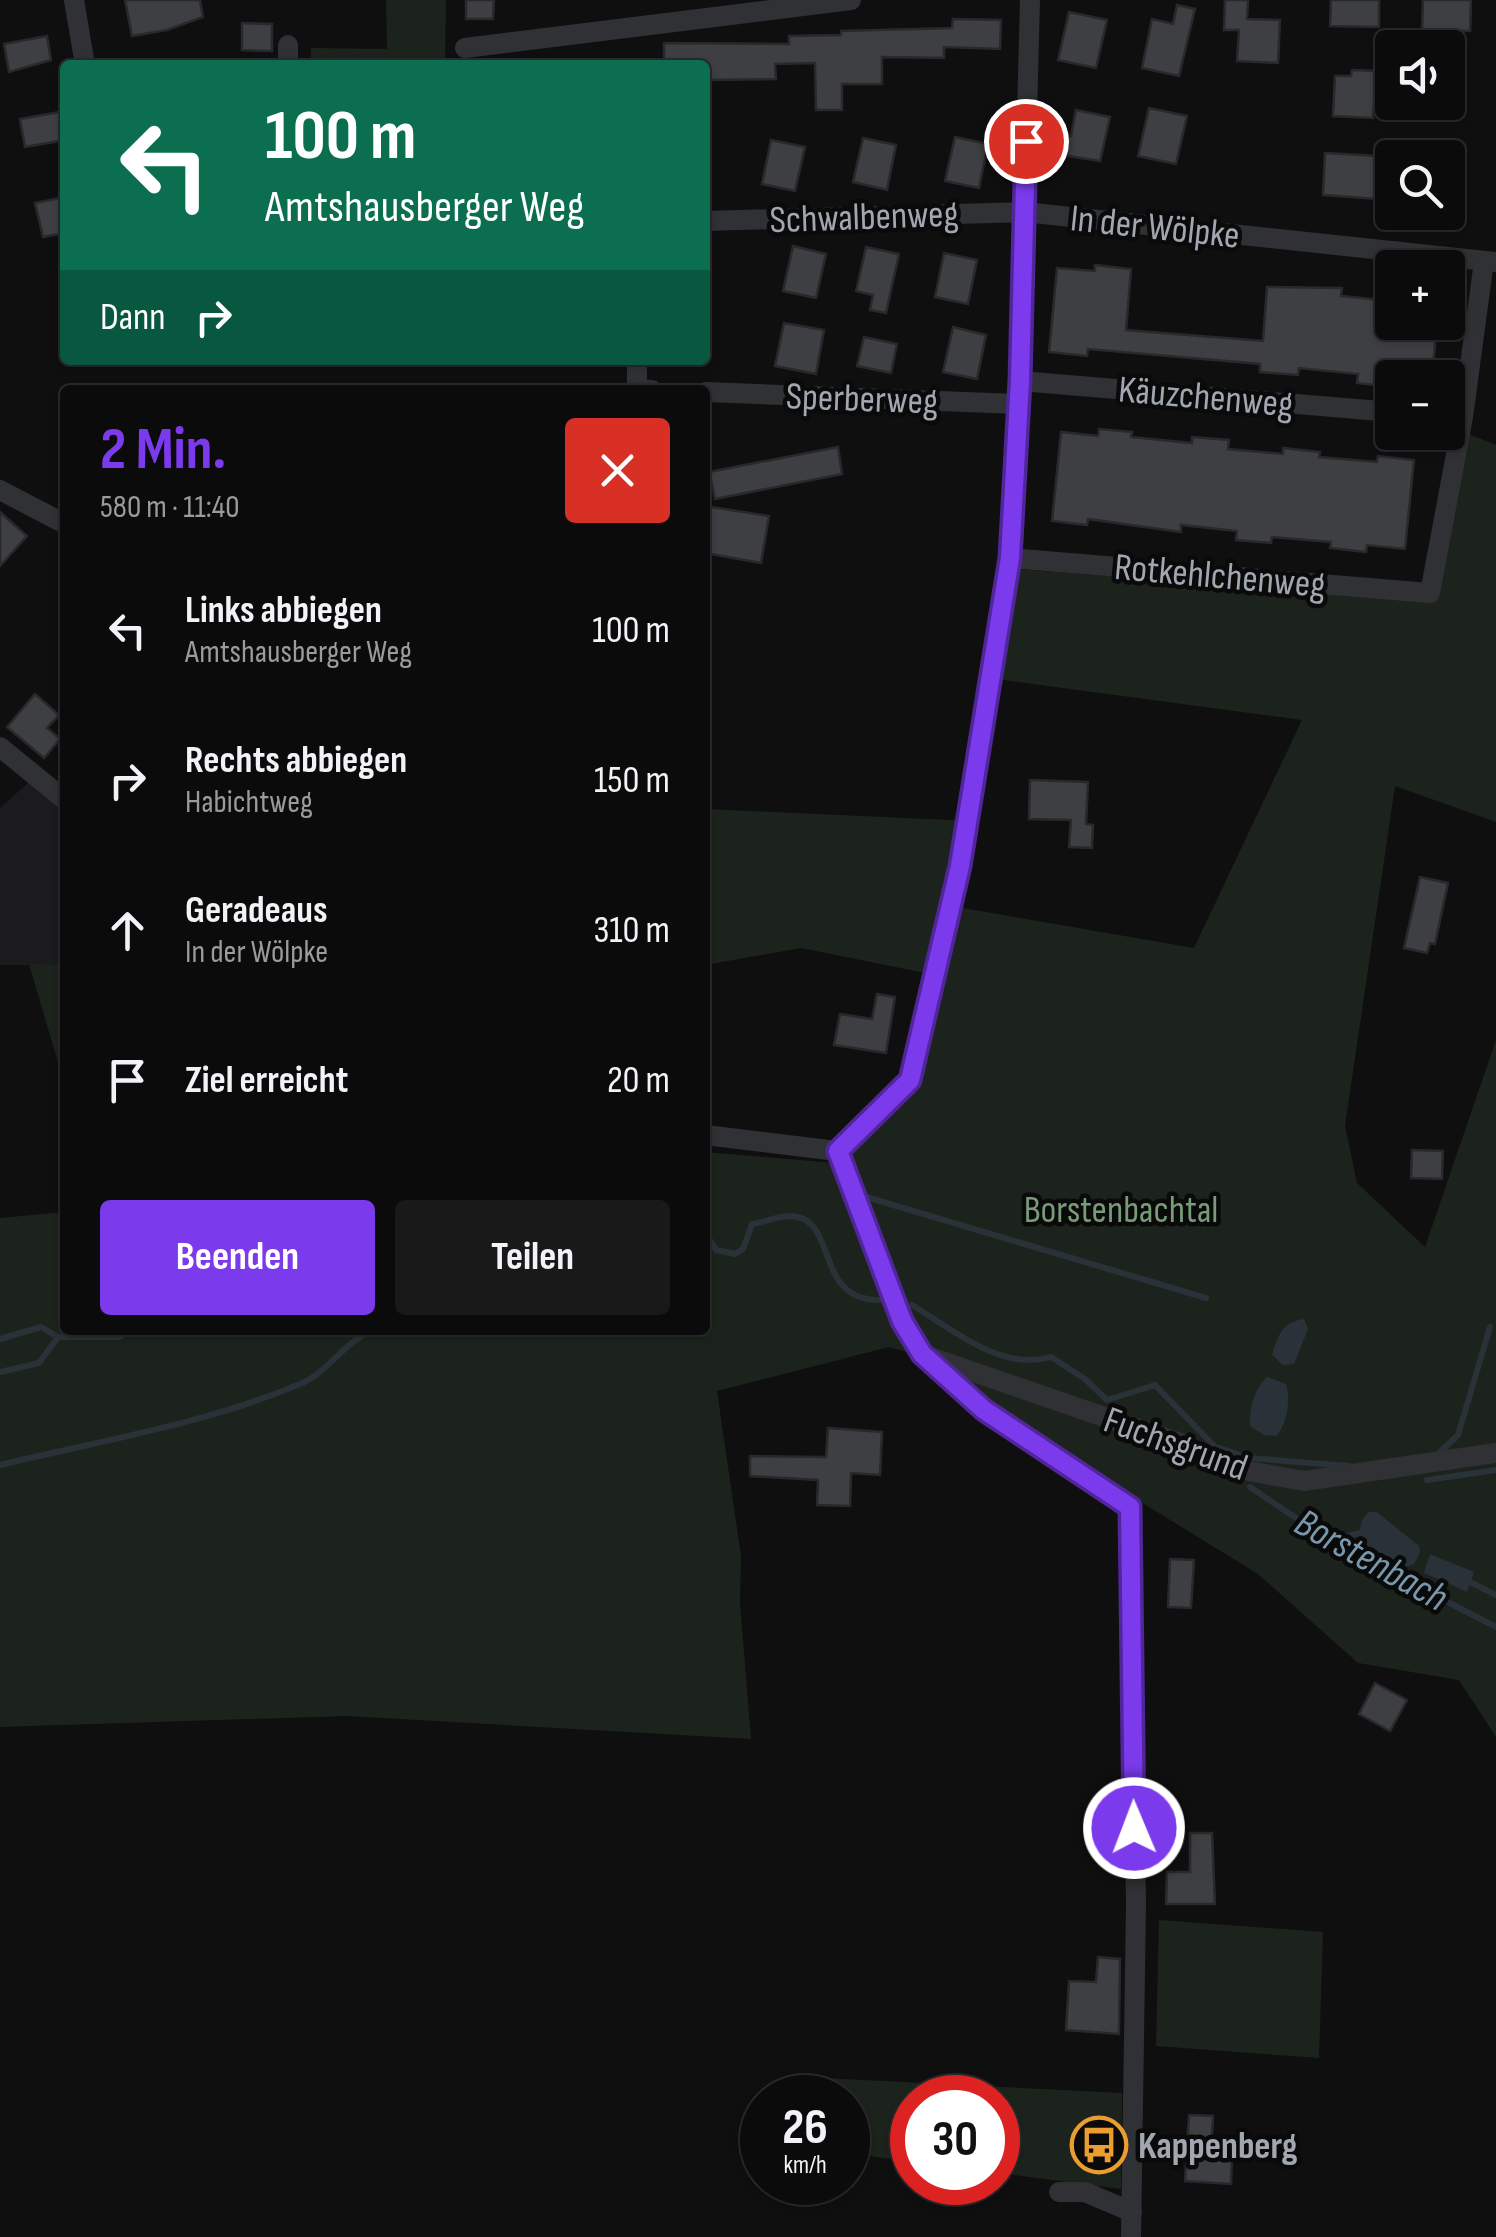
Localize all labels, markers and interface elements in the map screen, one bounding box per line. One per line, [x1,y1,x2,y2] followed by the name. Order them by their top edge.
[1375,30,1465,450] map controls
[1375,30,1465,120] button: sound
[265,95,416,179] text: 100 m
[984,99,1069,184] pin
[100,100,230,230] icon: left
[999,114,1054,169] icon: arrive
[1375,140,1465,230] button: search
[265,180,584,235] text: Amtshausberger Weg
[769,192,959,243] street label: Schwalbenweg
[1068,196,1242,259] street label: In der Wölpke
[1375,250,1465,340] button: +
[186,290,241,345] icon: right
[100,295,166,340] text: Dann
[1375,360,1465,450] button: −
[1117,367,1295,428] street label: Käuzchenweg
[785,374,939,425] street label: Sperberweg
[100,414,226,486] text: 2 Min.
[565,418,670,523] button: close
[100,488,239,527] text: 580 m · 11:40
[1113,545,1327,608] street label: Rotkehlchenweg
[185,588,382,633] text: Links abbiegen
[100,603,155,658] icon: left
[592,608,670,653] text: 100 m
[185,633,412,672] text: Amtshausberger Weg
[185,738,407,783] text: Rechts abbiegen
[100,753,155,808] icon: right
[594,758,670,803] text: 150 m
[185,783,313,822] text: Habichtweg
[185,888,328,933] text: Geradeaus
[100,903,155,958] icon: ahead
[593,908,670,953] text: 310 m
[185,933,328,972] text: In der Wölpke
[100,1053,155,1108] icon: arrive
[185,1058,348,1103] text: Ziel erreicht
[607,1058,670,1103] text: 20 m
[1024,1188,1218,1233] park label: Borstenbachtal
[100,1200,375,1315] button: Beenden
[395,1200,670,1315] button: Teilen
[1098,1398,1253,1491] street label: Fuchsgrund
[1286,1499,1456,1622] water label: Borstenbach
[1082,1776,1186,1880] position arrow
[890,2075,1020,2205] speed limit sign: 30
[782,2098,828,2158] text: 26
[1069,2115,1129,2175] bus stop icon: Kappenberg
[1138,2124,1298,2169] place label: Kappenberg
[783,2150,827,2181] text: km/h

